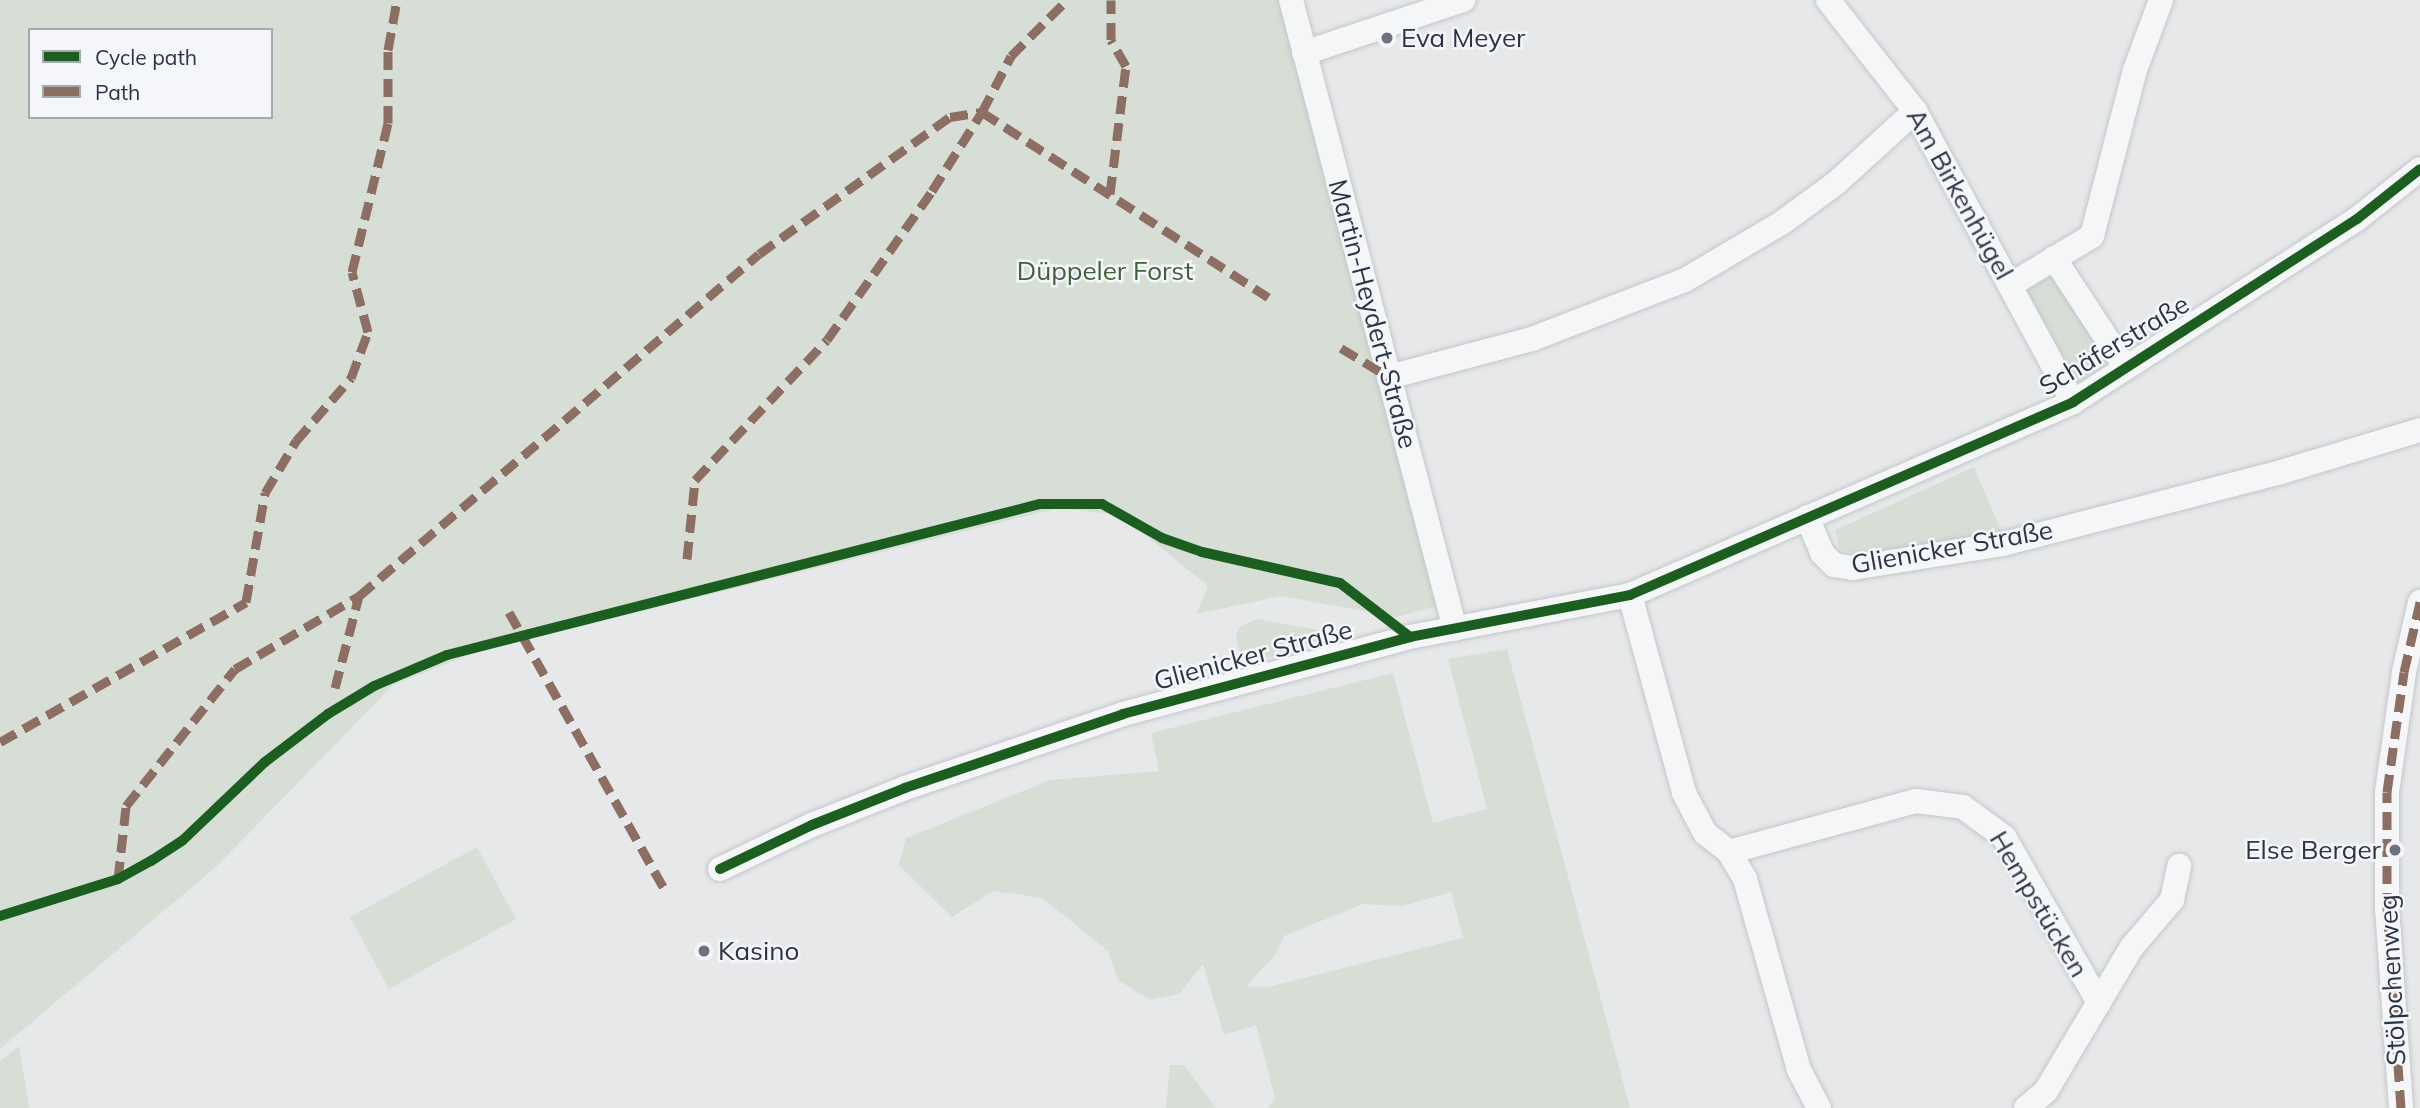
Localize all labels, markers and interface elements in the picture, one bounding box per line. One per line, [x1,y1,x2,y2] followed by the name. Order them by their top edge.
[1401,22,1525,54] place label: Eva Meyer
[28,28,273,119] legend
[1379,30,1395,46] marker: Eva Meyer
[95,44,197,70] text: Cycle path
[95,79,140,105] text: Path
[1900,103,2020,285] street label: Am Birkenhügel
[1322,176,1424,452] street label: Martin-Heydert-Straße
[1017,255,1193,287] park label: Düppeler Forst
[2033,288,2195,402] street label: Schäferstraße
[1849,514,2055,580] street label: Glienicker Straße
[1150,614,1356,696] street label: Glienicker Straße
[1983,825,2095,983] street label: Hempstücken
[2245,834,2381,866] place label: Else Berger
[2387,842,2403,858] marker: Else Berger
[2372,894,2412,1066] street label: Stölpchenweg
[718,935,799,967] place label: Kasino
[696,943,712,959] marker: Kasino

